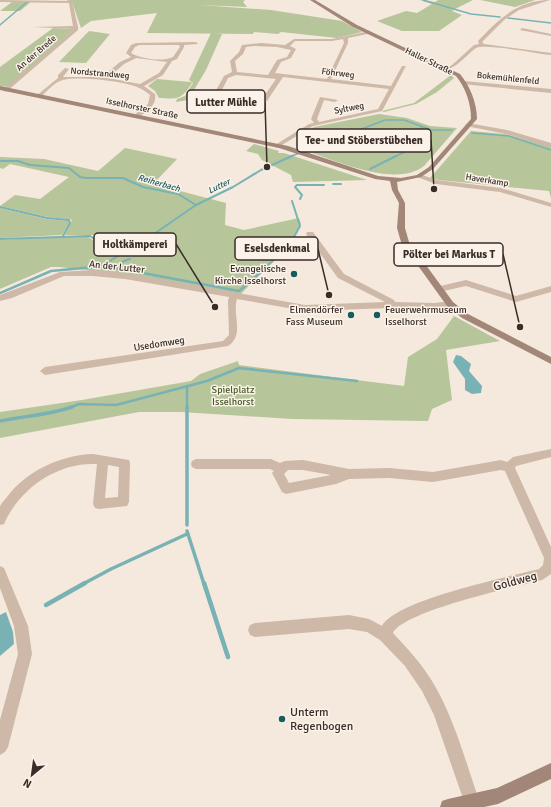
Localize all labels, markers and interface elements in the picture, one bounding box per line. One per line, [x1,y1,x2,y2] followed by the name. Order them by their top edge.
[14,33,59,74] street label: An der Brede
[403,45,455,78] street label: Haller Straße
[70,65,130,82] street label: Nordstrandweg
[321,66,355,81] street label: Föhrweg
[476,70,540,87] street label: Bokemühlenfeld
[187,90,265,113] callout: Lutter Mühle
[105,95,179,122] street label: Isselhorster Straße
[195,96,258,109] text: Lutter Mühle
[333,100,365,117] street label: Syltweg
[297,129,431,152] callout: Tee- und Stöberstübchen
[305,134,423,147] text: Tee- und Stöberstübchen
[136,172,182,195] water label: Reiherbach
[465,172,509,189] street label: Haverkamp
[206,176,234,197] water label: Lutter
[94,233,176,256] callout: Holtkämperei
[235,237,318,260] callout: Eselsdenkmal
[102,238,168,251] text: Holtkämperei
[244,242,311,255] text: Eselsdenkmal
[394,243,503,266] callout: Pölter bei Markus T
[403,248,496,261] text: Pölter bei Markus T
[88,258,146,276] street label: An der Lutter
[215,263,286,287] place label: Evangelische Kirche Isselhorst
[289,269,299,279] marker: Evangelische Kirche Isselhorst
[286,304,343,328] place label: Elmendörfer Fass Museum
[385,304,467,328] place label: Feuerwehrmuseum Isselhorst
[346,310,356,320] marker: Elmendörfer Fass Museum
[372,310,382,320] marker: Feuerwehrmuseum Isselhorst
[133,334,186,354] street label: Usedomweg
[212,384,255,408] park label: Spielplatz Isselhorst
[492,568,539,595] street label: Goldweg
[290,705,353,734] place label: Unterm Regenbogen
[277,714,287,724] marker: Unterm Regenbogen
[12,755,52,795] north arrow
[21,776,34,791] text: N

